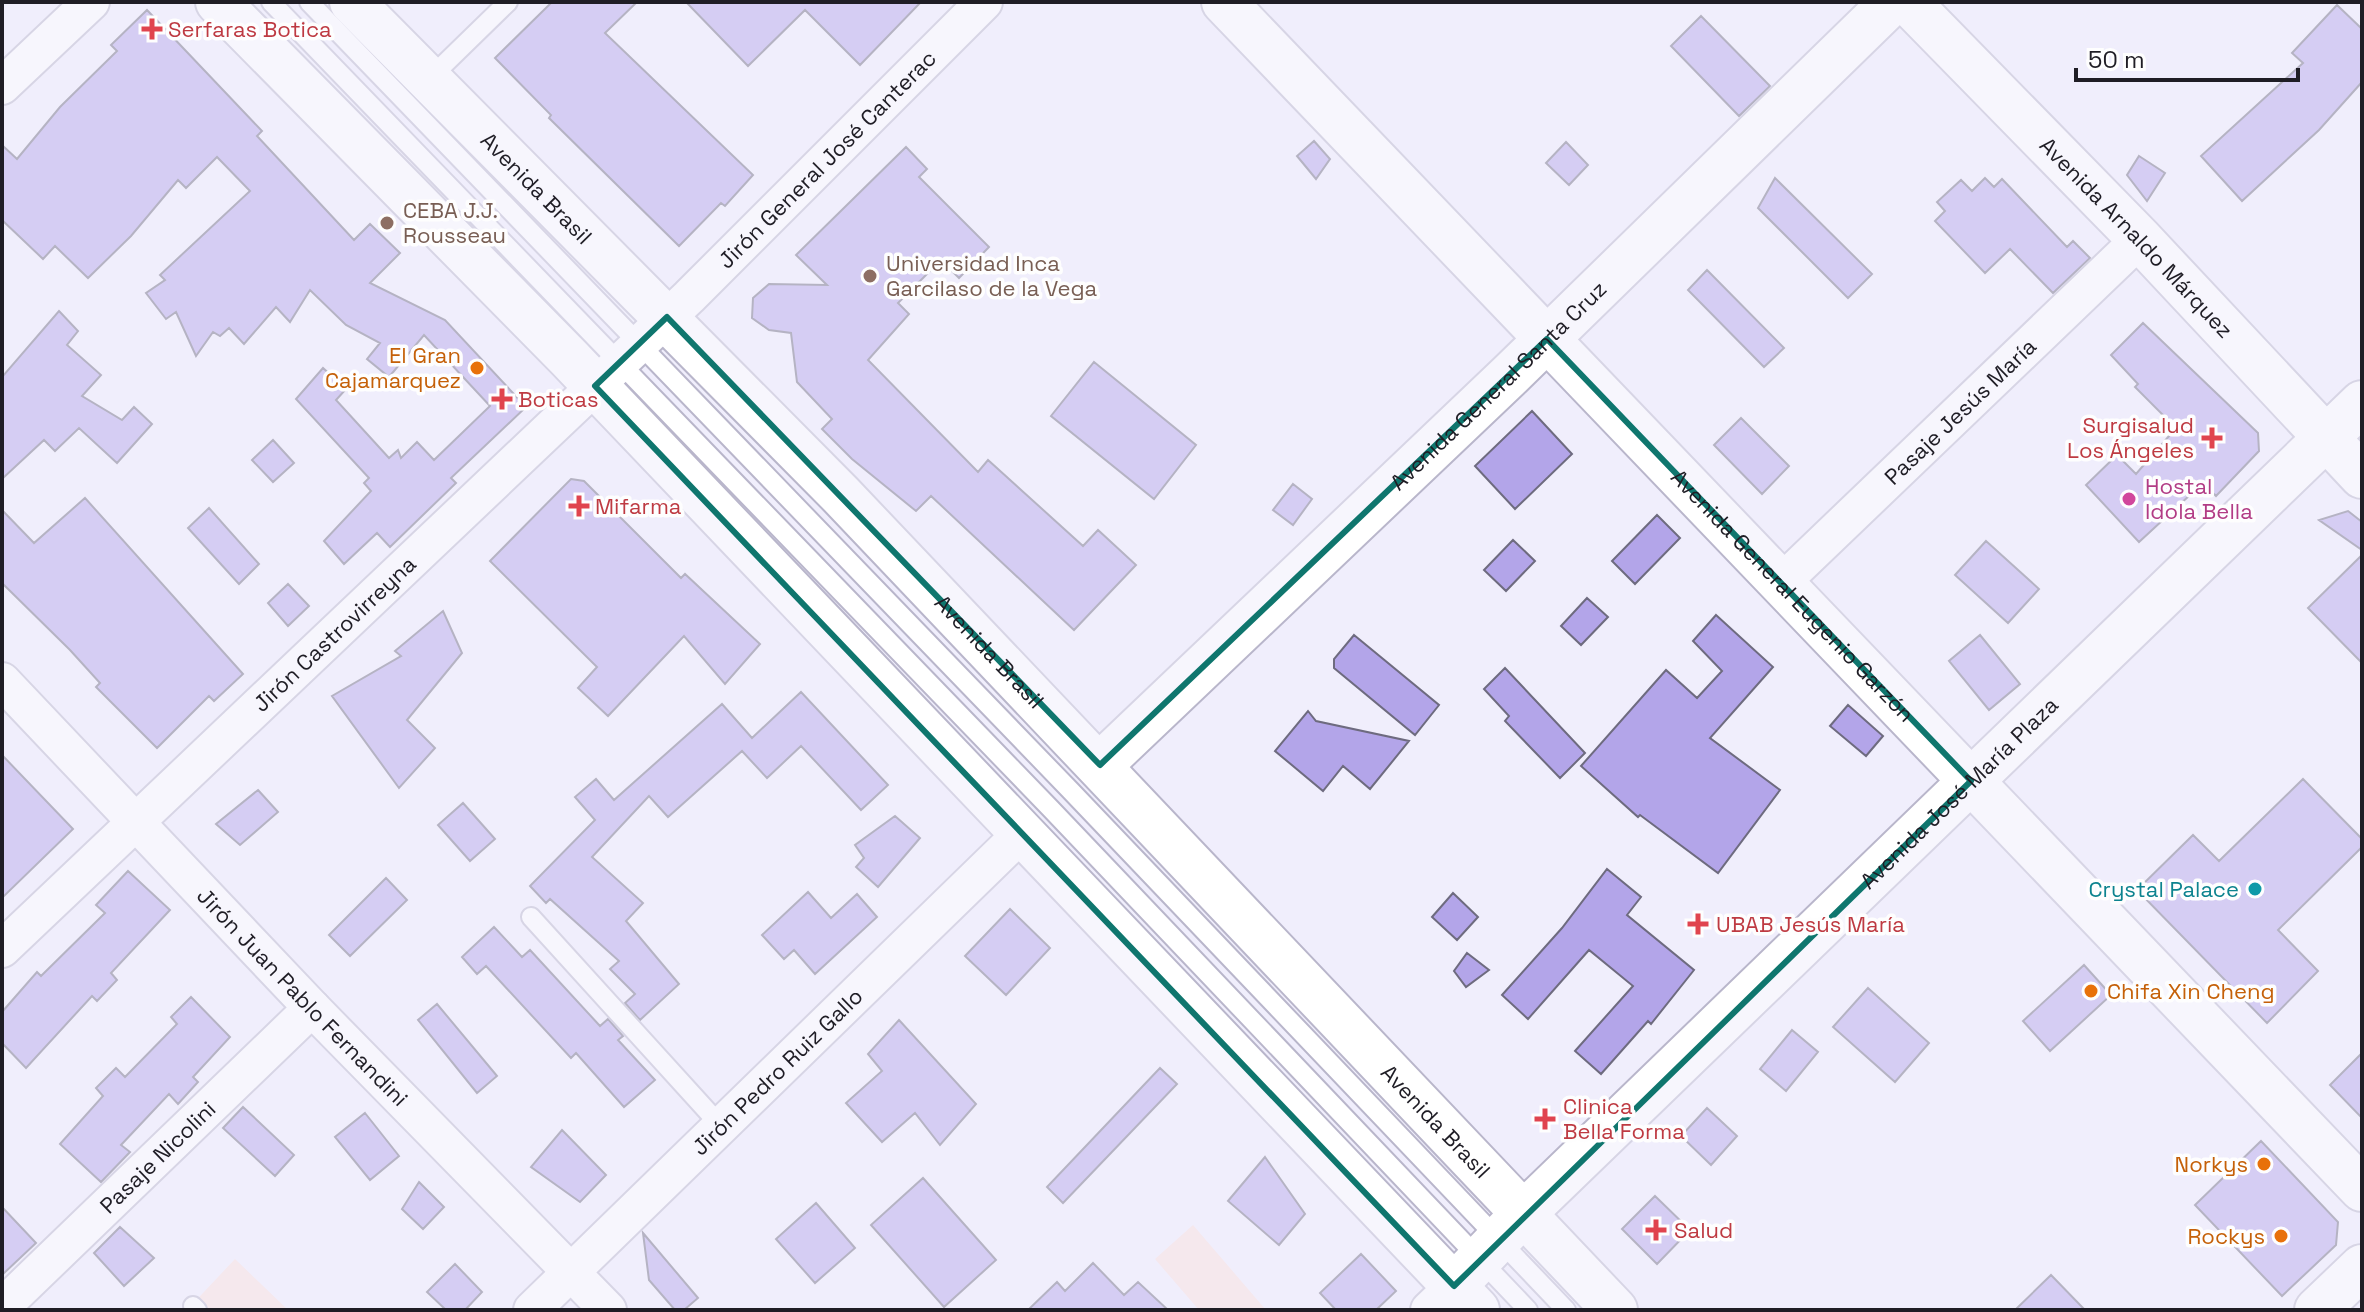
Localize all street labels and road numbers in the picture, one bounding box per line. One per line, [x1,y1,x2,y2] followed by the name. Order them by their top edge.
[712,44,942,274] street label: Jirón General José Canterac
[475,126,598,250] street label: Avenida Brasil
[2034,131,2239,344] street label: Avenida Arnaldo Márquez
[1384,275,1612,496] street label: Avenida General Santa Cruz
[1878,332,2042,491] street label: Pasaje Jesús María
[1665,463,1921,728] street label: Avenida General Eugenio Garzón
[247,550,422,718] street label: Jirón Castrovirreyna
[929,589,1050,714] street label: Avenida Brasil
[1854,690,2064,895] street label: Avenida José María Plaza
[191,882,414,1112] street label: Jirón Juan Pablo Fernandini
[686,982,868,1161] street label: Jirón Pedro Ruiz Gallo
[1375,1058,1496,1184] street label: Avenida Brasil
[94,1095,221,1219] street label: Pasaje Nicolini

